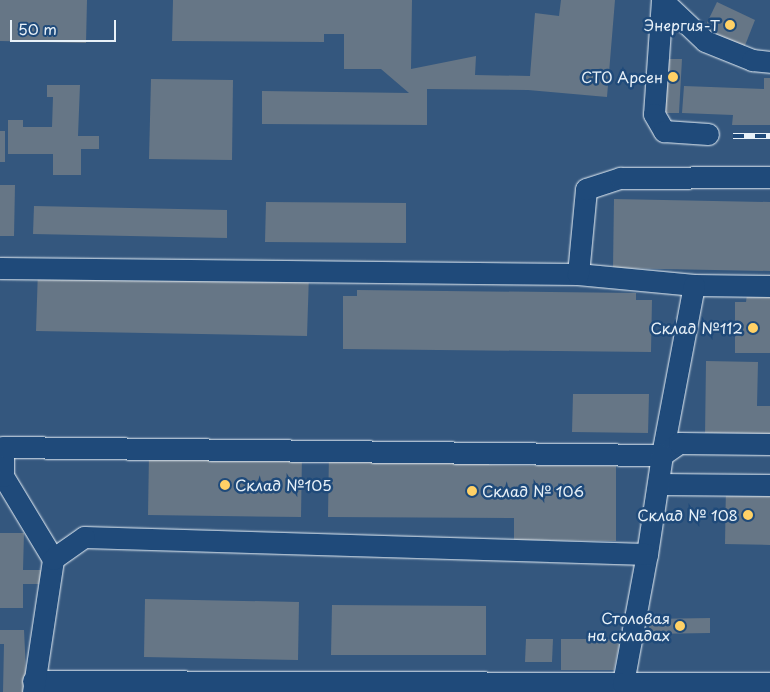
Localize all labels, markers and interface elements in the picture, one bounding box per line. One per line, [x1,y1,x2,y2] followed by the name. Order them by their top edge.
[12,10,119,42] scale bar
[644,16,720,34] place label: Энергия-Т
[18,17,57,40] text: 50 m
[724,19,736,31] marker: Энергия-Т
[580,68,663,86] place label: СТО Арсен
[667,71,679,83] marker: СТО Арсен
[651,319,743,337] place label: Склад №112
[747,322,759,334] marker: Склад №112
[235,476,331,494] place label: Склад №105
[219,479,231,491] marker: Склад №105
[482,482,584,500] place label: Склад № 106
[466,485,478,497] marker: Склад № 106
[637,506,738,524] place label: Склад № 108
[742,509,754,521] marker: Склад № 108
[587,608,670,643] place label: Столовая на складах
[674,620,686,632] marker: Столовая на складах

